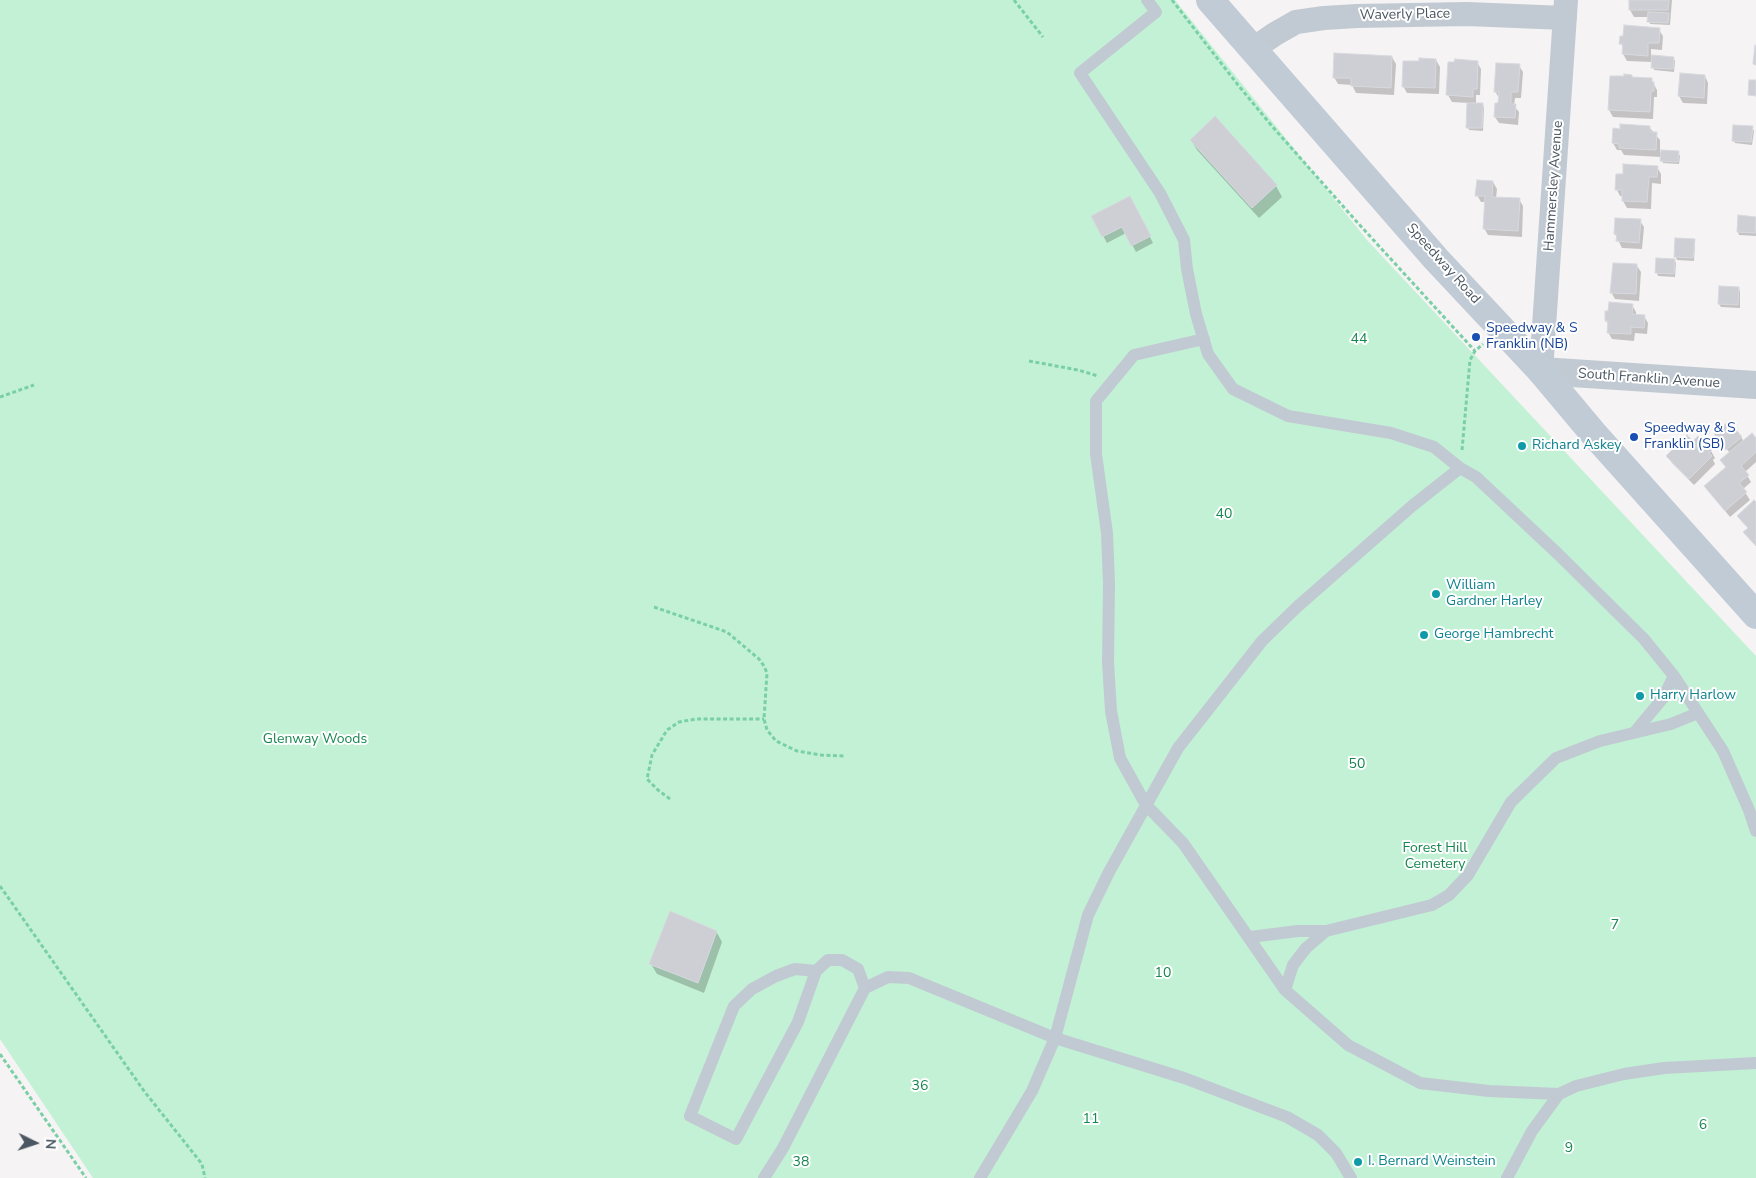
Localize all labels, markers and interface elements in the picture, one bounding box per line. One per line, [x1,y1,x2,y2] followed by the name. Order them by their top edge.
[1360,6,1450,24] street label: Waverly Place
[1541,120,1567,252] street label: Hammersley Avenue
[1403,220,1483,308] street label: Speedway Road
[1486,321,1578,354] place label: Speedway & S Franklin (NB)
[1470,331,1482,343] marker: Speedway & S Franklin (NB)
[1351,332,1367,348] park label: 44
[1578,366,1720,392] street label: South Franklin Avenue
[1644,421,1736,454] place label: Speedway & S Franklin (SB)
[1628,431,1640,443] marker: Speedway & S Franklin (SB)
[1532,438,1621,454] place label: Richard Askey
[1516,440,1528,452] marker: Richard Askey
[1216,507,1232,523] park label: 40
[1446,578,1542,610] place label: William Gardner Harley
[1430,588,1442,600] marker: William Gardner Harley
[1434,627,1553,643] place label: George Hambrecht
[1418,629,1430,641] marker: George Hambrecht
[1650,688,1736,704] place label: Harry Harlow
[1634,690,1646,702] marker: Harry Harlow
[263,732,367,748] park label: Glenway Woods
[1349,757,1365,773] park label: 50
[1403,841,1467,874] park label: Forest Hill Cemetery
[1611,918,1619,934] park label: 7
[1155,966,1171,982] park label: 10
[912,1079,928,1095] park label: 36
[1083,1112,1099,1128] park label: 11
[10,1118,60,1168] north arrow
[1699,1118,1707,1134] park label: 6
[41,1138,60,1150] text: N
[1565,1141,1573,1157] park label: 9
[1368,1154,1496,1170] place label: I. Bernard Weinstein
[793,1155,809,1171] park label: 38
[1352,1156,1364,1168] marker: I. Bernard Weinstein

